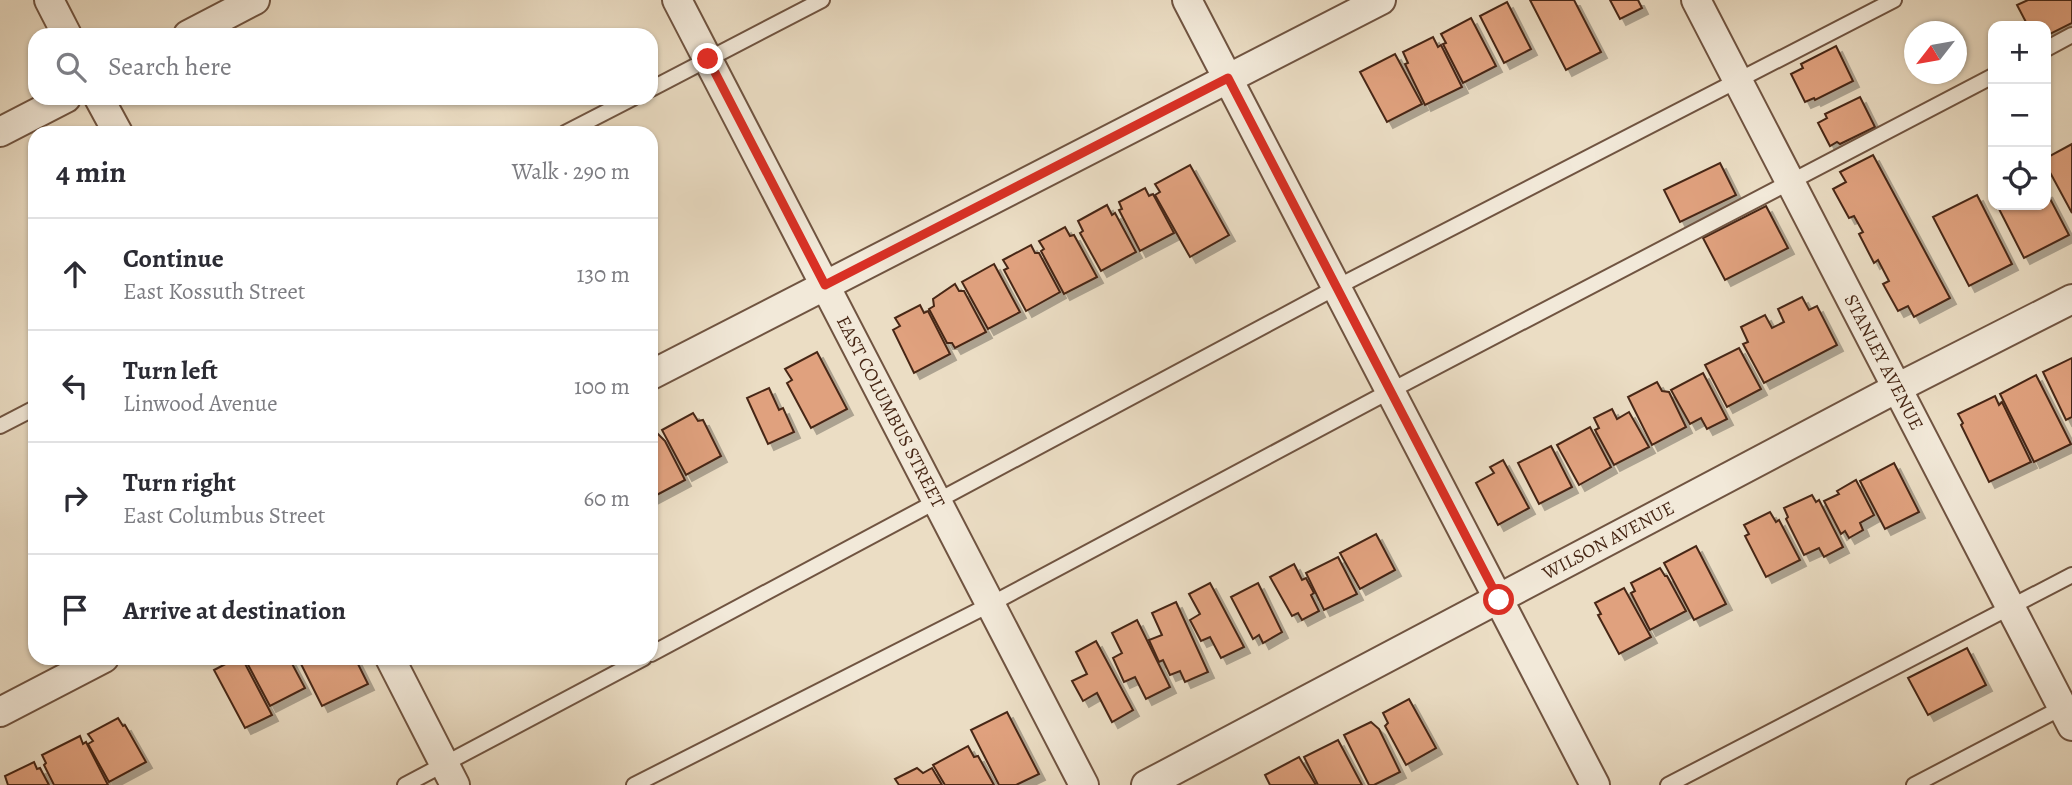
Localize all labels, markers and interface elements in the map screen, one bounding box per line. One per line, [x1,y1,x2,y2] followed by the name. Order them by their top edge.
[1904,21,1967,84] north arrow
[1988,21,2051,210] map controls
[1988,21,2051,84] button: +
[28,28,658,105] search box
[692,43,723,74] route end
[52,48,90,86] icon: search
[108,49,232,84] text: Search here
[1988,84,2051,147] button: −
[1988,147,2051,210] button: locate
[56,152,126,192] text: 4 min
[512,156,630,187] text: Walk · 290 m
[123,241,224,276] text: Continue
[56,255,94,293] icon: ahead
[577,259,630,290] text: 130 m
[123,276,305,307] text: East Kossuth Street
[1838,290,1930,435] street label: STANLEY AVENUE
[830,311,951,513] street label: EAST COLUMBUS STREET
[123,353,218,388] text: Turn left
[56,367,94,405] icon: left
[574,371,630,402] text: 100 m
[123,388,277,419] text: Linwood Avenue
[123,465,236,500] text: Turn right
[56,479,94,517] icon: right
[583,483,630,514] text: 60 m
[1537,495,1679,587] street label: WILSON AVENUE
[123,500,325,531] text: East Columbus Street
[1483,584,1514,615] route start
[56,591,94,629] icon: arrive
[123,593,346,628] text: Arrive at destination

